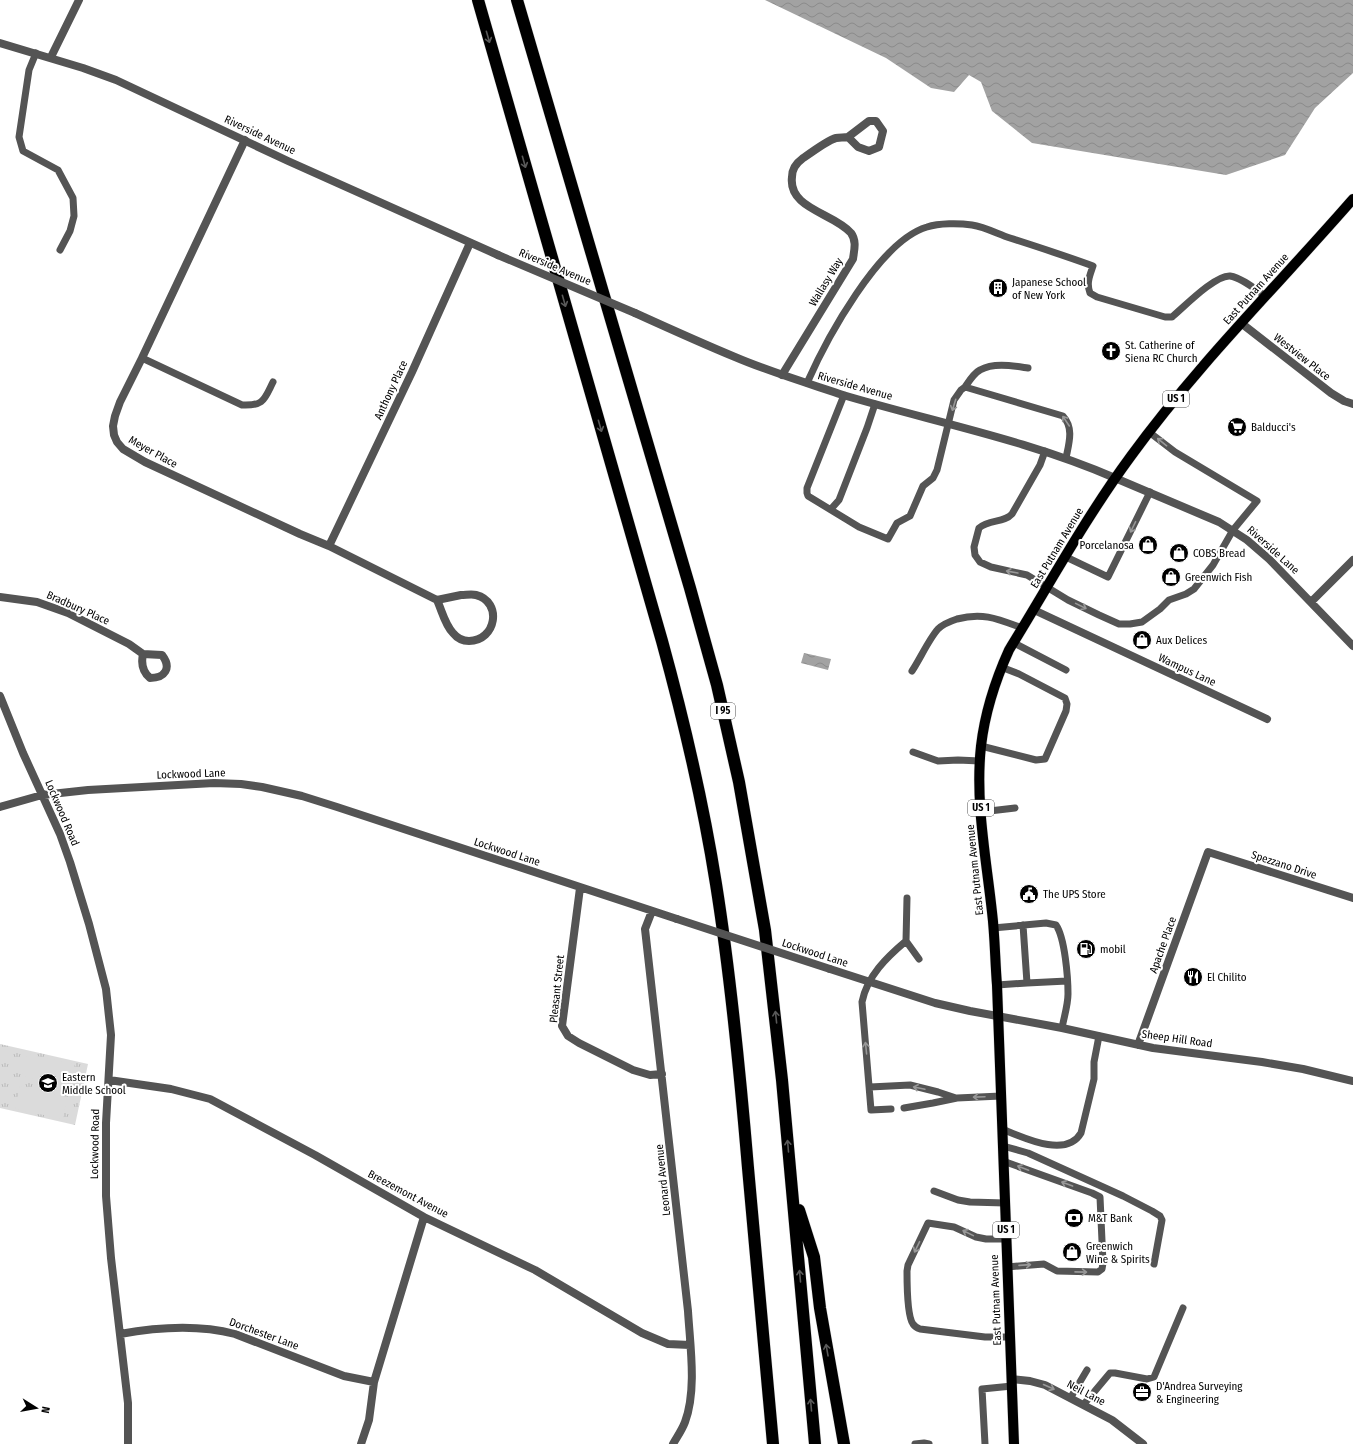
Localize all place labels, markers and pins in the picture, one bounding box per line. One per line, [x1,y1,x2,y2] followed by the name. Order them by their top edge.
[1012,276,1086,302] place label: Japanese School of New York
[987,277,1009,299] building icon: Japanese School of New York
[1125,339,1198,365] place label: St. Catherine of Siena RC Church
[1100,340,1122,362] church icon: St. Catherine of Siena RC Church
[1226,416,1248,438] supermarket icon: Balducci's
[1251,421,1296,434] place label: Balducci's
[1137,534,1159,556] shop icon: Porcelanosa
[1079,539,1134,552] place label: Porcelanosa
[1168,542,1190,564] shop icon: COBS Bread
[1193,547,1245,560] place label: COBS Bread
[1160,566,1182,588] shop icon: Greenwich Fish
[1185,571,1252,584] place label: Greenwich Fish
[1131,629,1153,651] shop icon: Aux Delices
[1156,634,1207,647] place label: Aux Delices
[1018,883,1040,905] public building icon: The UPS Store
[1043,888,1106,901] place label: The UPS Store
[1075,938,1097,960] fuel station icon: mobil
[1100,943,1126,956] place label: mobil
[1182,966,1204,988] restaurant icon: El Chilito
[1207,971,1247,984] place label: El Chilito
[62,1071,126,1097] place label: Eastern Middle School
[37,1072,59,1094] school or university icon: Eastern Middle School
[1063,1207,1085,1229] bank icon: M&T Bank
[1088,1212,1133,1225] place label: M&T Bank
[1086,1240,1150,1266] place label: Greenwich Wine & Spirits
[1061,1241,1083,1263] shop icon: Greenwich Wine & Spirits
[1156,1380,1243,1406] place label: D'Andrea Surveying & Engineering
[1131,1381,1153,1403] office icon: D'Andrea Surveying & Engineering

